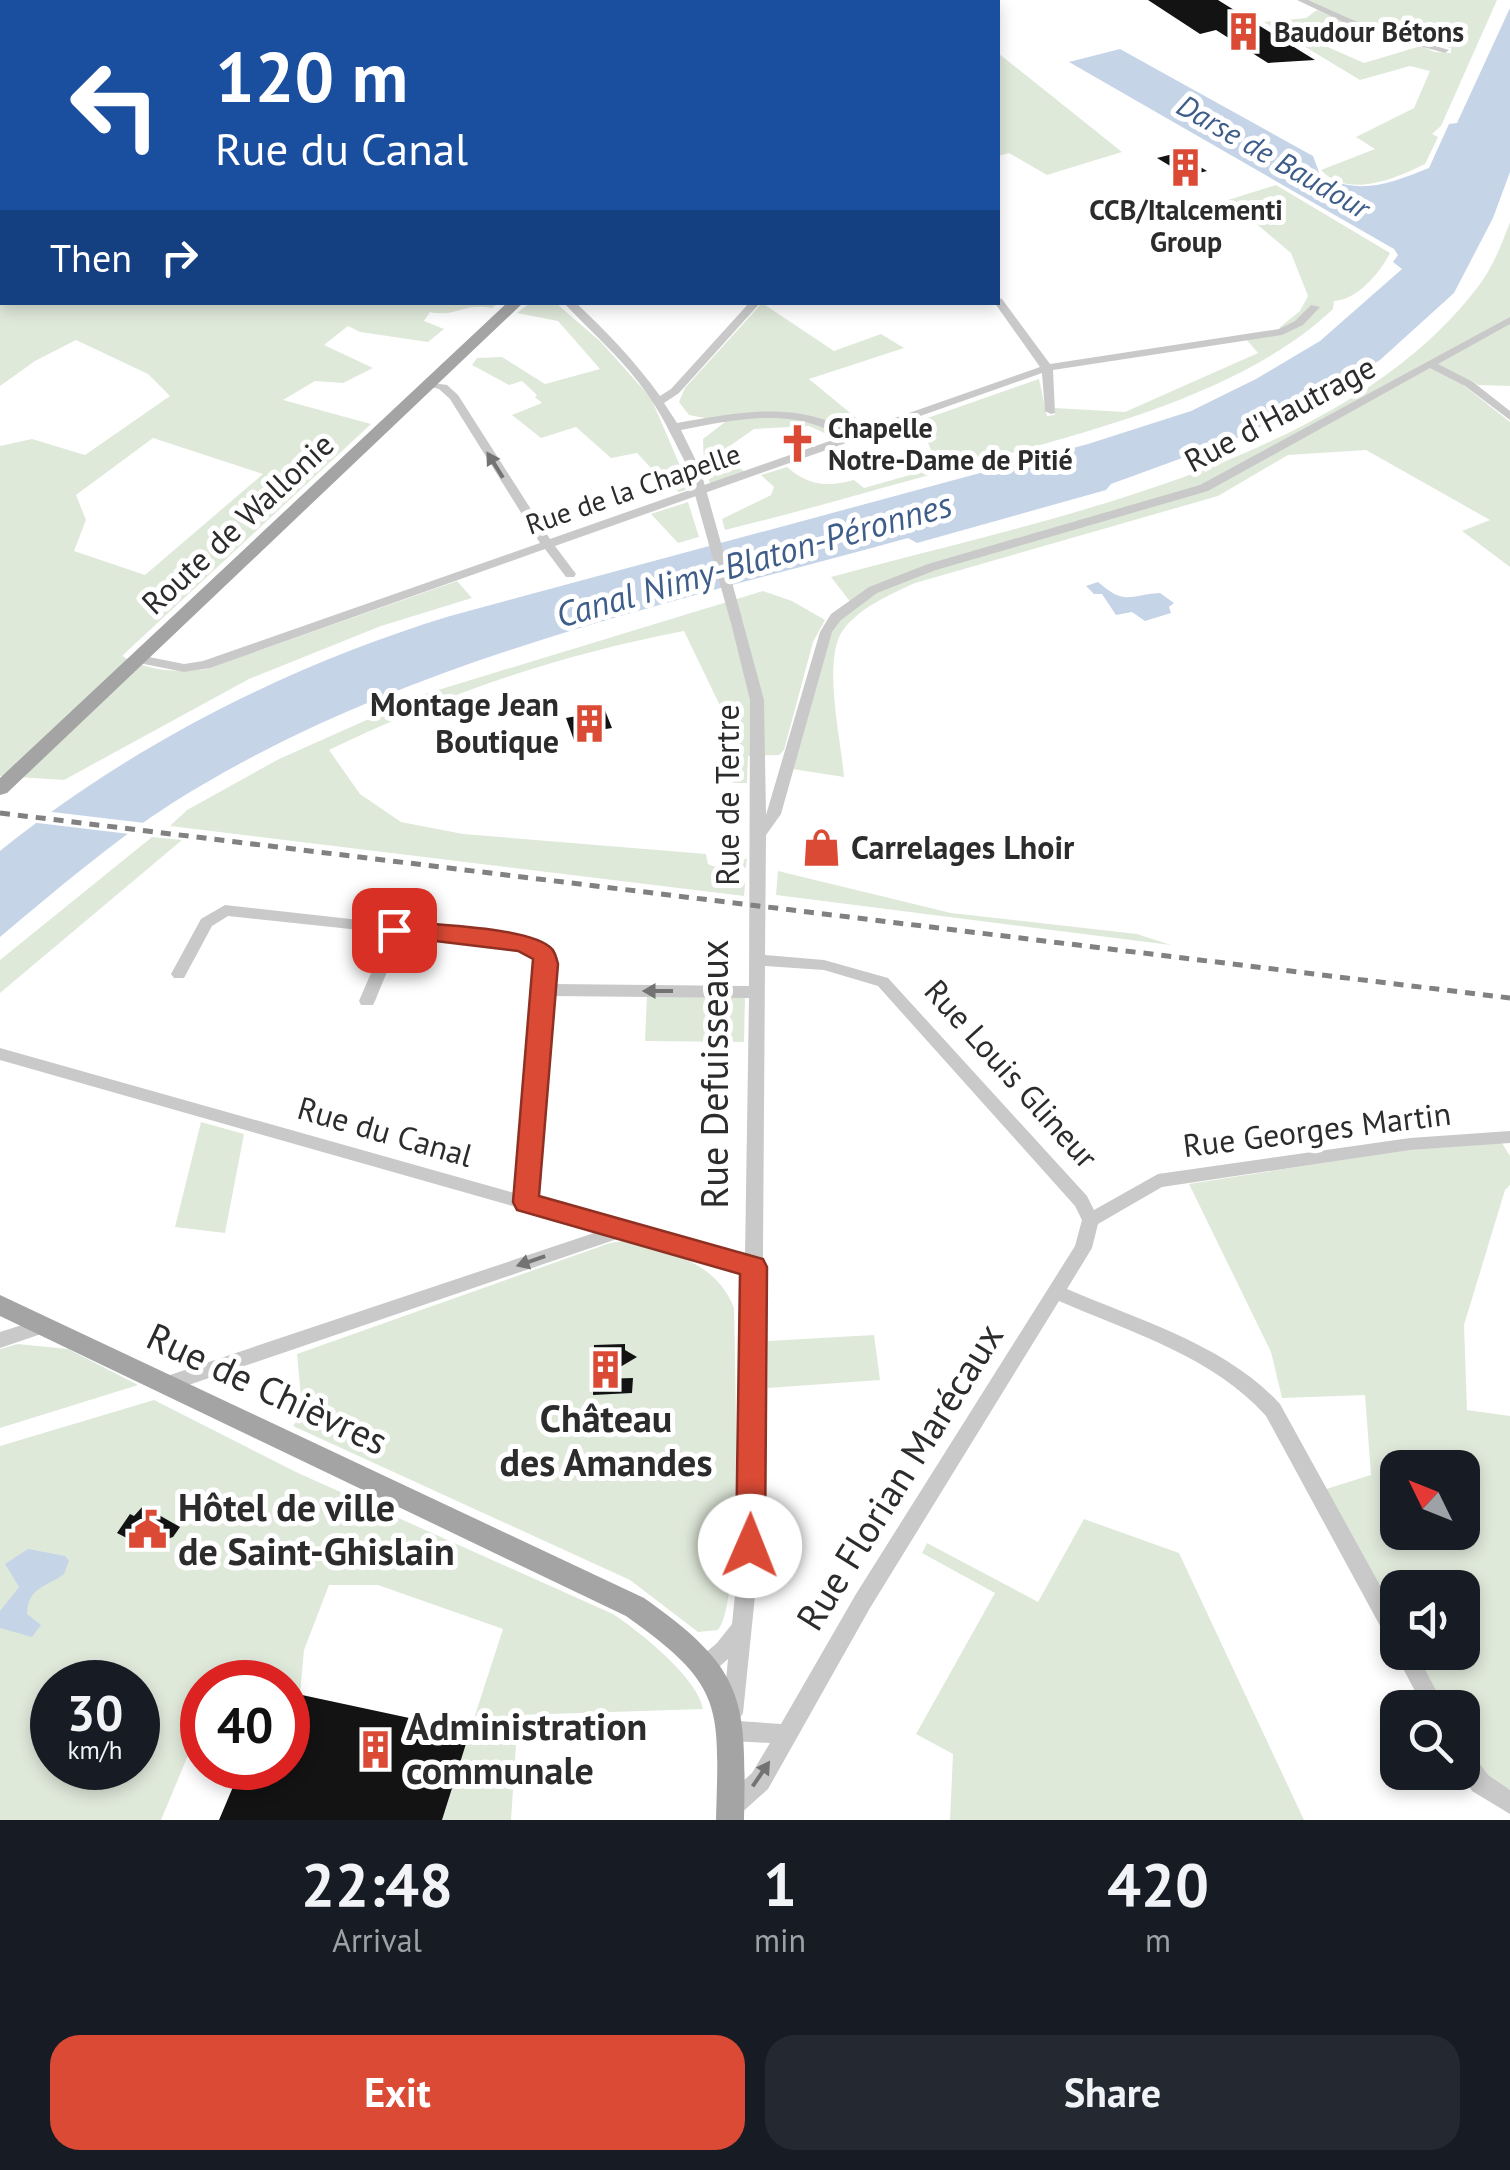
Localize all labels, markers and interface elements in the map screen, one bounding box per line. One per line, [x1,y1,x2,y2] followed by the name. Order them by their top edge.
[1223,11,1265,53] building icon: Baudour Bétons
[1274,13,1464,50] place label: Baudour Bétons
[215,31,408,121] text: 120 m
[50,40,180,170] icon: left
[1170,85,1379,228] water label: Darse de Baudour
[215,119,468,177] text: Rue du Canal
[1165,146,1207,188] building icon: CCB/Italcementi Group
[1089,191,1283,260] place label: CCB/Italcementi Group
[152,230,207,285] icon: right
[50,233,132,282] text: Then
[1177,345,1382,481] street label: Rue d'Hautrage
[828,409,1073,478] place label: Chapelle Notre-Dame de Pitié
[132,423,342,623] street label: Route de Wallonie
[777,423,819,465] church icon: Chapelle Notre-Dame de Pitié
[521,434,745,543] street label: Rue de la Chapelle
[487,451,505,479] one-way arrow
[551,480,957,638] water label: Canal Nimy-Blaton-Péronnes
[370,683,559,762] place label: Montage Jean Boutique
[568,702,610,744] building icon: Montage Jean Boutique
[706,704,748,886] street label: Rue de Tertre
[851,826,1075,868] place label: Carrelages Lhoir
[800,827,842,869] shop icon: Carrelages Lhoir
[352,888,437,973] pin
[367,903,422,958] icon: arrive
[689,939,738,1209] street label: Rue Defuisseaux
[916,970,1108,1177] street label: Rue Louis Glineur
[641,983,673,999] one-way arrow
[293,1086,478,1176] street label: Rue du Canal
[1180,1092,1453,1166] street label: Rue Georges Martin
[515,1254,545,1269] one-way arrow
[140,1311,396,1465] street label: Rue de Chièvres
[784,1314,1013,1639] street label: Rue Florian Marécaux
[585,1349,627,1391] building icon: Château des Amandes
[500,1393,712,1486] place label: Château des Amandes
[1380,1450,1480,1550] north arrow
[1380,1450,1480,1790] map controls
[178,1482,455,1575] place label: Hôtel de ville de Saint-Ghislain
[698,1494,802,1598] position arrow
[127,1509,169,1551] public building icon: Hôtel de ville de Saint-Ghislain
[1380,1570,1480,1670] button: sound
[180,1660,310,1790] speed limit sign: 40
[67,1680,123,1745] text: 30
[1380,1690,1480,1790] button: search
[406,1701,647,1794] place label: Administration communale
[355,1728,397,1770] building icon: Administration communale
[68,1734,122,1766] text: km/h
[752,1761,770,1788] one-way arrow
[301,1845,453,1923] text: 22:48
[763,1845,797,1923] text: 1
[1107,1845,1209,1923] text: 420
[332,1919,422,1961] text: Arrival
[754,1919,806,1961] text: min
[1145,1919,1171,1961] text: m
[50,2035,745,2150] button: Exit
[765,2035,1460,2150] button: Share

